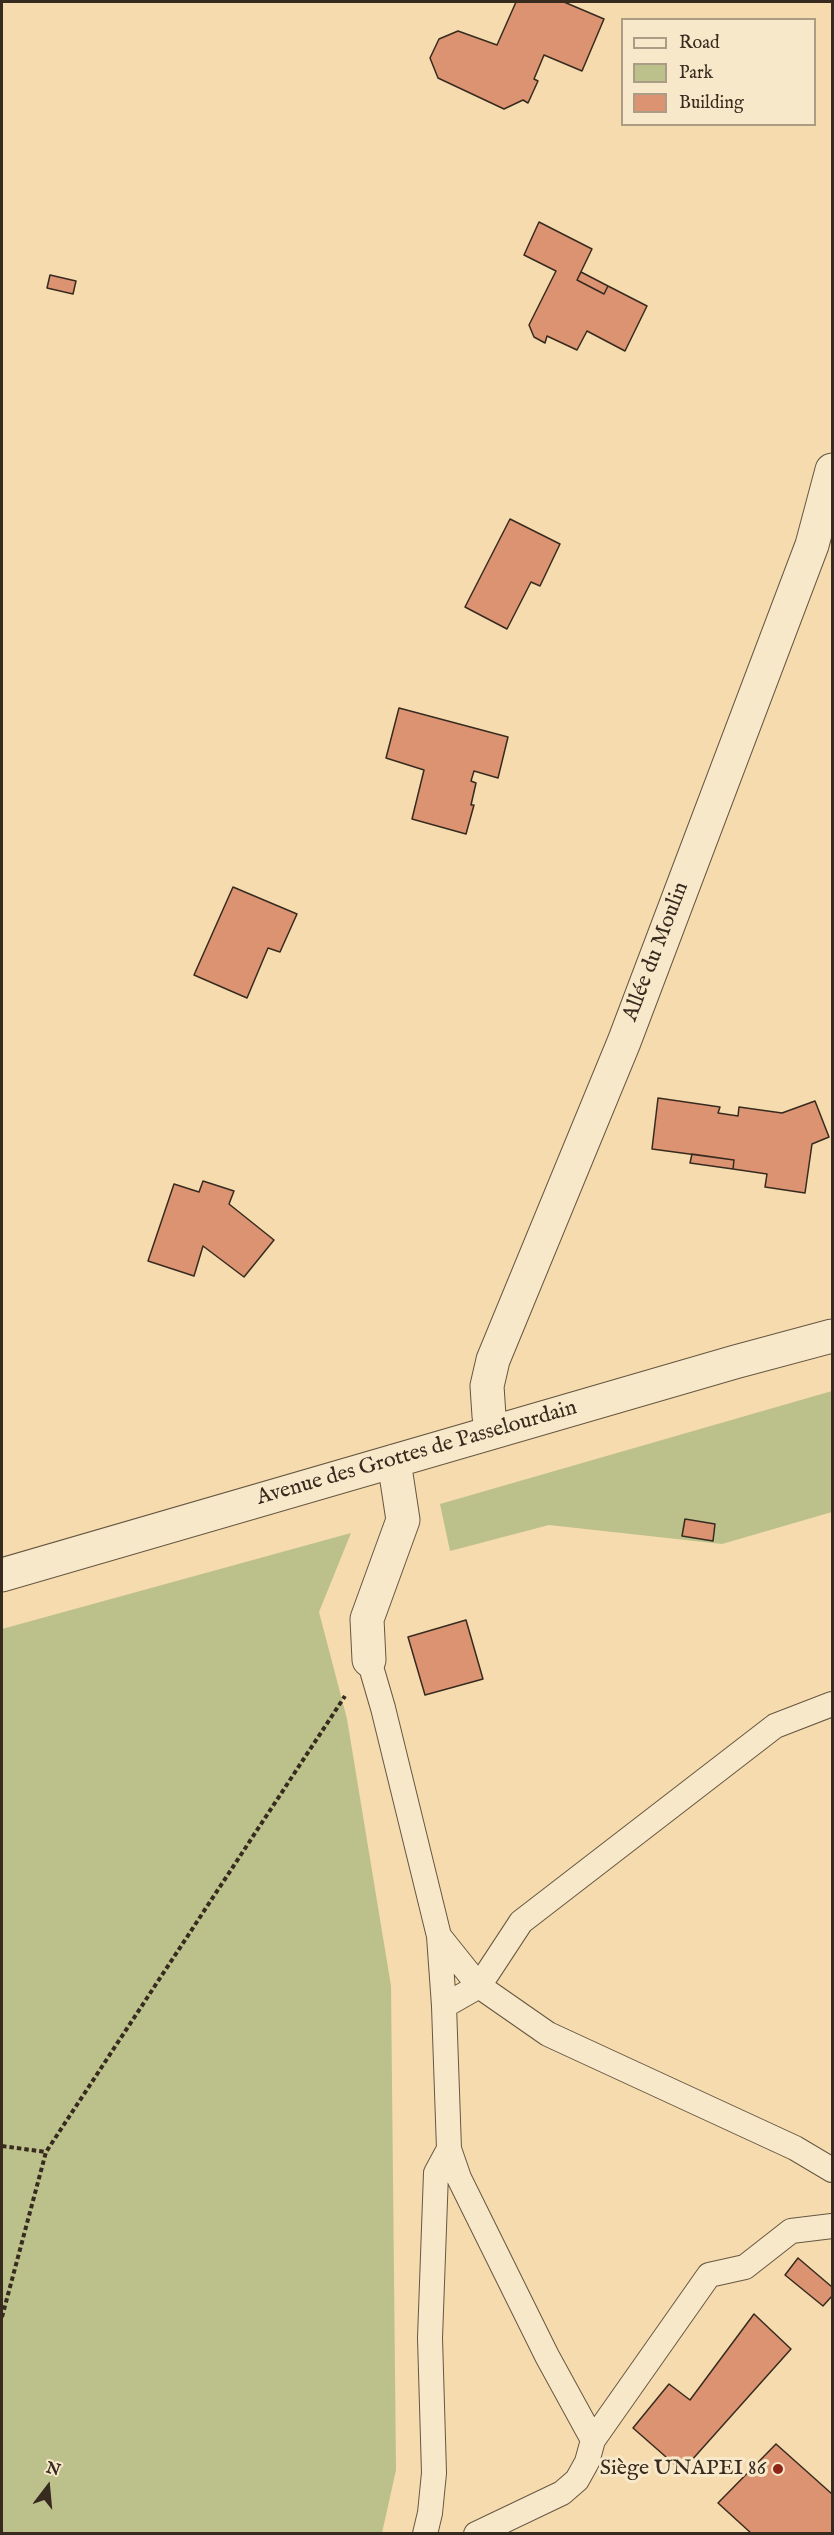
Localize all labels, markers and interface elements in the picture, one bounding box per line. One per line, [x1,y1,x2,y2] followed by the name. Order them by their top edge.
[621,18,816,126] legend
[679,32,720,55] text: Road
[679,62,713,85] text: Park
[679,92,744,115] text: Building
[618,879,696,1025] street label: Allée du Moulin
[254,1396,580,1512] street label: Avenue des Grottes de Passelourdain
[600,2456,766,2482] place label: Siège UNAPEI 86
[18,2457,78,2517] north arrow
[44,2458,62,2481] text: N
[771,2462,785,2476] marker: Siège UNAPEI 86

